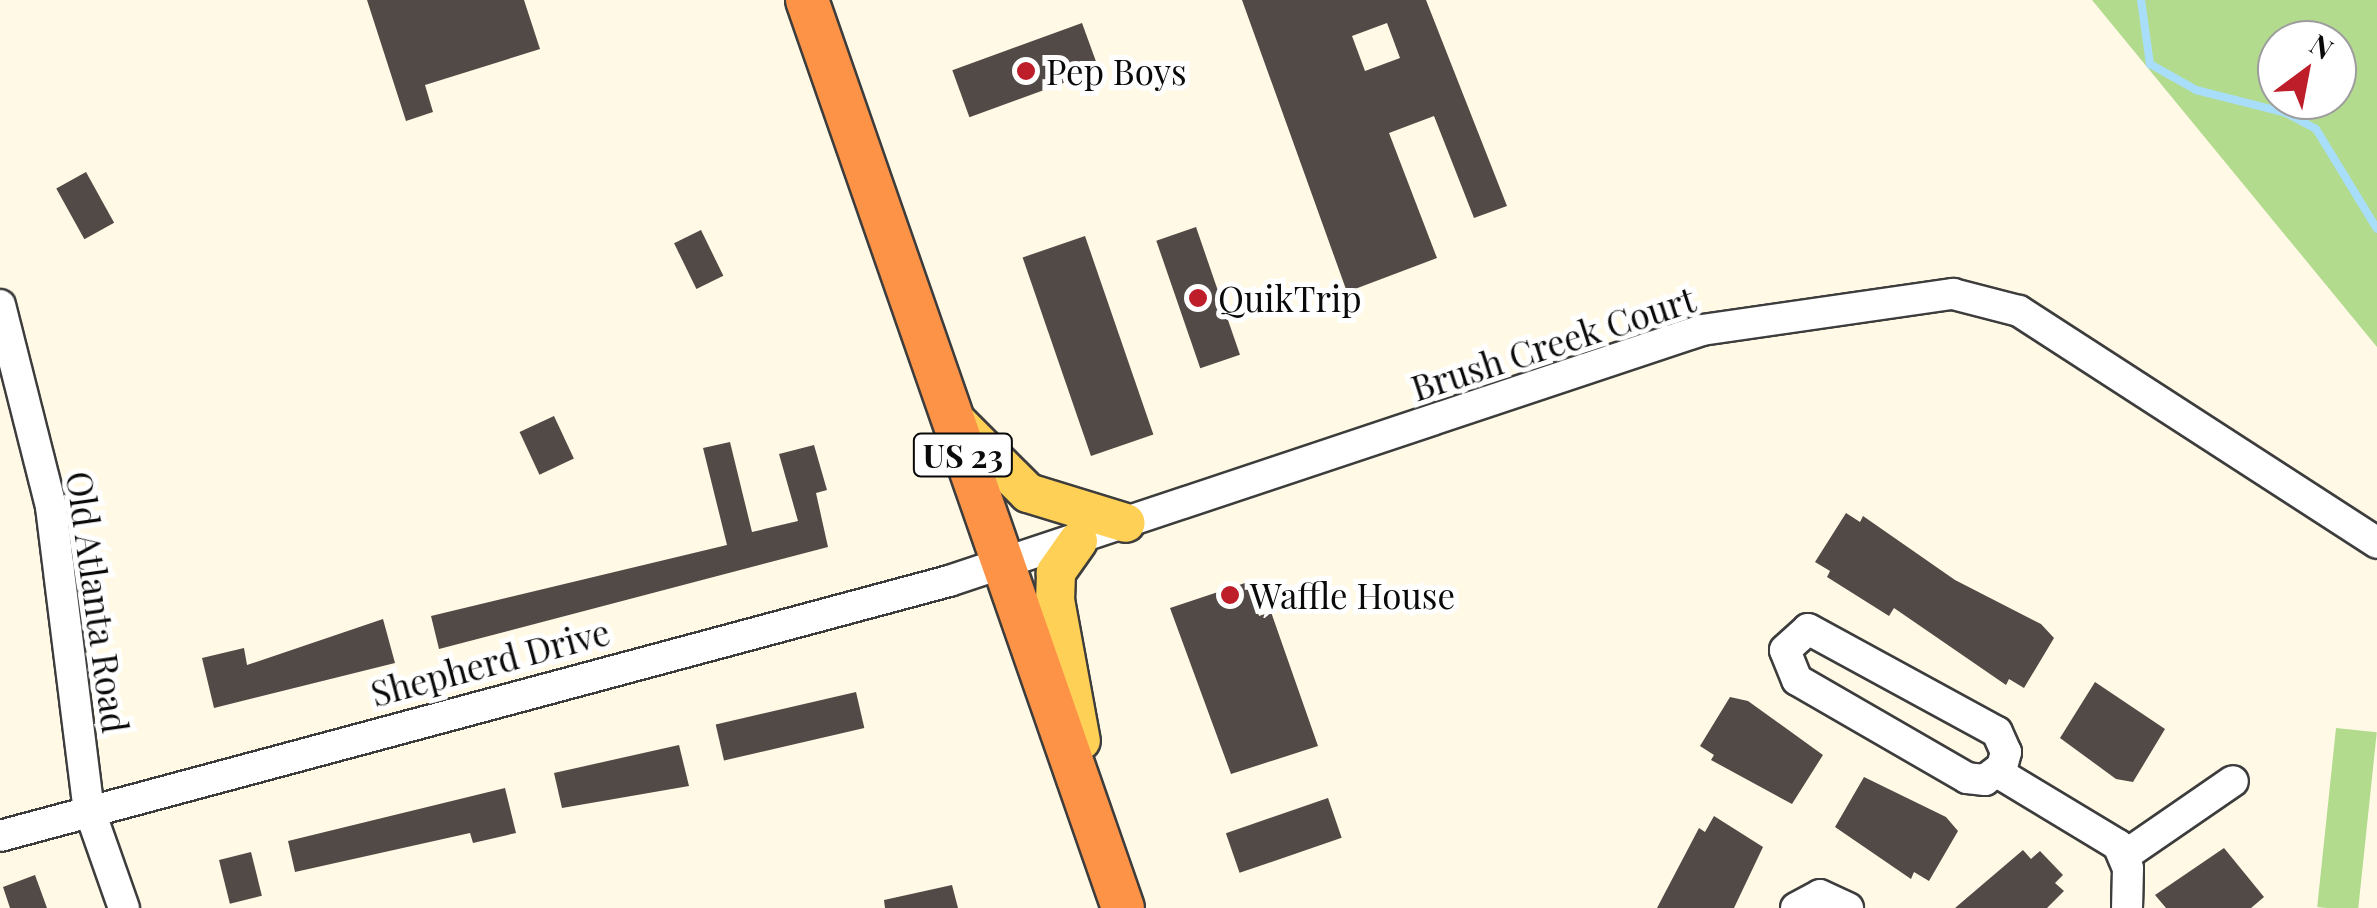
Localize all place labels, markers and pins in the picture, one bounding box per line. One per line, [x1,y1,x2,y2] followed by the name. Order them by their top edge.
[1046,50,1187,92] place label: Pep Boys
[1015,60,1037,82] marker: Pep Boys
[1218,277,1362,319] place label: QuikTrip
[1187,287,1209,309] marker: QuikTrip
[1250,574,1455,616] place label: Waffle House
[1219,584,1241,606] marker: Waffle House

